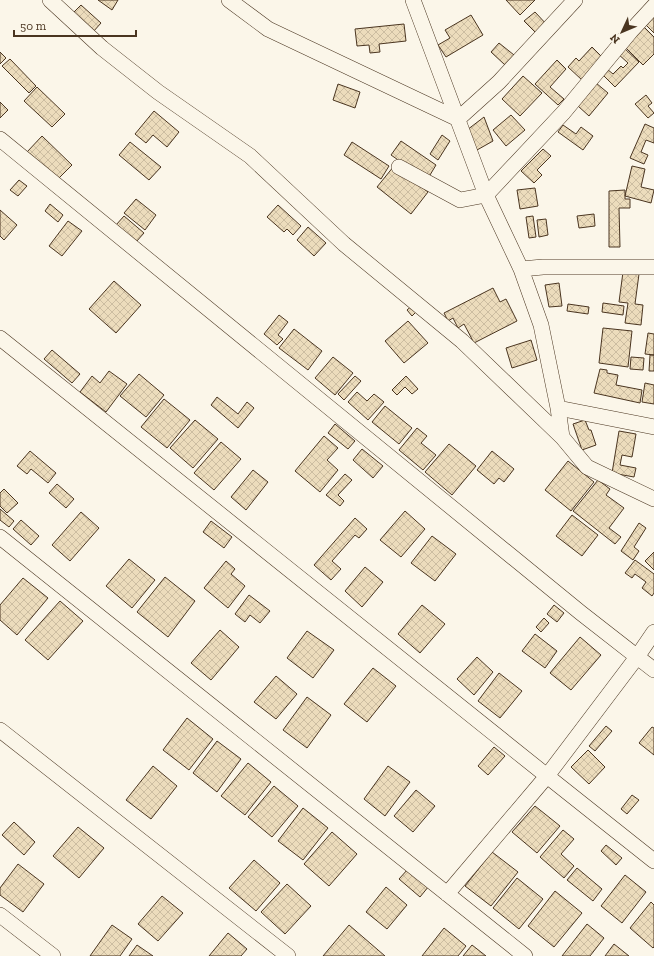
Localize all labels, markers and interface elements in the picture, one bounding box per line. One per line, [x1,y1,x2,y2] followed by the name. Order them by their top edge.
[14,12,136,38] scale bar
[602,12,642,52] north arrow
[20,19,47,33] text: 50 m
[607,31,623,46] text: N

